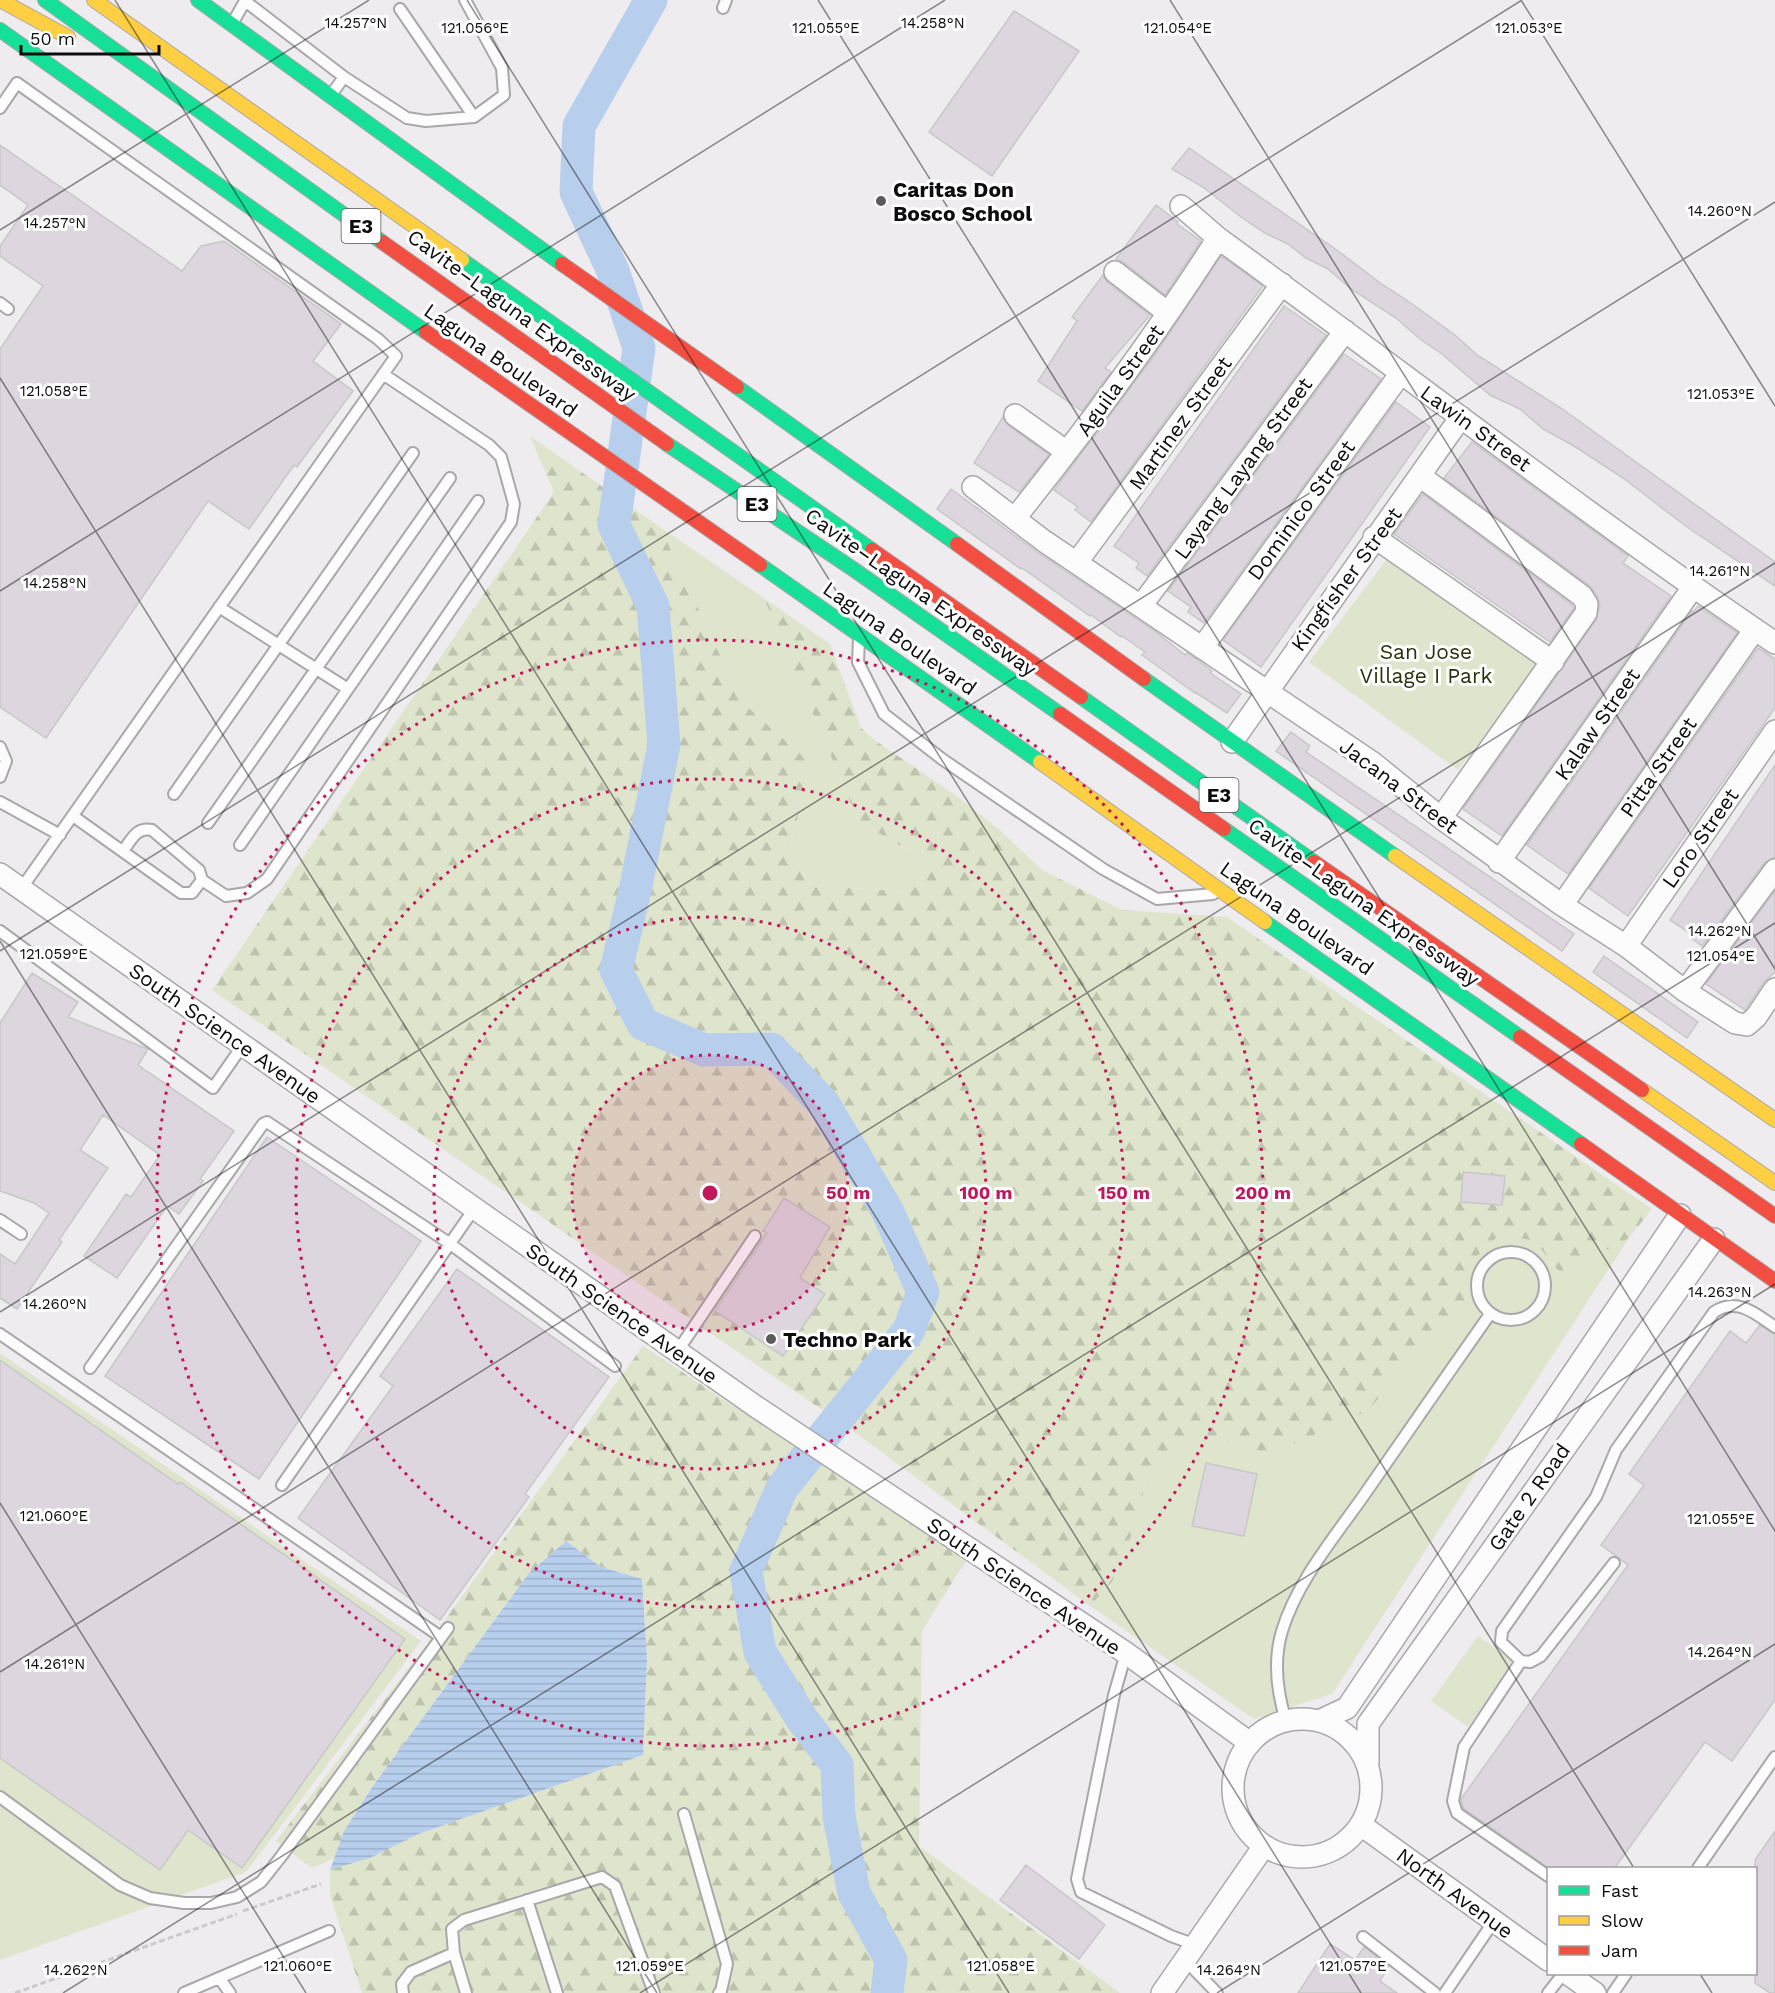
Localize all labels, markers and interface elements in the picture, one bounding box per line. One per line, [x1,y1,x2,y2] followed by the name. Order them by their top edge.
[325,14,387,32] text: 14.257°N
[901,14,965,32] text: 14.258°N
[21,18,159,56] scale bar
[441,19,509,37] text: 121.056°E
[792,19,860,37] text: 121.055°E
[1144,19,1212,37] text: 121.054°E
[1495,19,1563,37] text: 121.053°E
[30,28,75,49] text: 50 m
[893,177,1032,226] place label: Caritas Don Bosco School
[874,194,888,208] marker: Caritas Don Bosco School
[1688,202,1752,220] text: 14.260°N
[342,209,380,243] road number: E3
[24,214,86,232] text: 14.257°N
[403,224,641,406] street label: Cavite–Laguna Expressway
[419,298,583,422] street label: Laguna Boulevard
[1071,319,1169,441] street label: Aguila Street
[1123,351,1237,495] street label: Martinez Street
[1169,372,1317,564] street label: Layang Layang Street
[1416,379,1536,477] street label: Lawin Street
[20,382,88,400] text: 121.058°E
[1687,385,1755,403] text: 121.053°E
[1242,435,1360,585] street label: Dominico Street
[738,487,777,521] road number: E3
[801,502,1042,682] street label: Cavite–Laguna Expressway
[1285,502,1407,656] street label: Kingfisher Street
[1690,562,1750,580] text: 14.261°N
[23,574,87,592] text: 14.258°N
[818,576,982,700] street label: Laguna Boulevard
[1360,639,1493,688] park label: San Jose Village I Park
[1549,663,1645,785] street label: Kalaw Street
[1614,712,1702,822] street label: Pitta Street
[1335,733,1463,839] street label: Jacana Street
[1200,778,1238,812] road number: E3
[1656,783,1744,893] street label: Loro Street
[1244,812,1485,992] street label: Cavite–Laguna Expressway
[1215,856,1379,980] street label: Laguna Boulevard
[1688,922,1752,940] text: 14.262°N
[20,945,88,963] text: 121.059°E
[1687,947,1755,965] text: 121.054°E
[124,957,326,1109] street label: South Science Avenue
[826,1182,870,1203] text: 50 m
[959,1182,1013,1203] text: 100 m
[1098,1182,1150,1203] text: 150 m
[1235,1182,1291,1203] text: 200 m
[700,1183,720,1203] centre of rings
[521,1237,723,1389] street label: South Science Avenue
[1688,1283,1752,1301] text: 14.263°N
[23,1295,87,1313] text: 14.260°N
[783,1327,913,1352] place label: Techno Park
[764,1332,778,1346] marker: Techno Park
[1483,1438,1575,1556] street label: Gate 2 Road
[20,1507,88,1525] text: 121.060°E
[1687,1510,1755,1528] text: 121.055°E
[922,1512,1126,1660] street label: South Science Avenue
[1688,1643,1752,1661] text: 14.264°N
[25,1655,85,1673] text: 14.261°N
[1392,1842,1518,1944] street label: North Avenue
[1547,1867,1757,1975] legend
[1601,1880,1639,1901] text: Fast
[1601,1910,1644,1931] text: Slow
[1601,1940,1638,1961] text: Jam
[264,1957,332,1975] text: 121.060°E
[616,1957,684,1975] text: 121.059°E
[967,1957,1035,1975] text: 121.058°E
[1319,1957,1387,1975] text: 121.057°E
[44,1961,108,1979] text: 14.262°N
[1197,1961,1261,1979] text: 14.264°N

